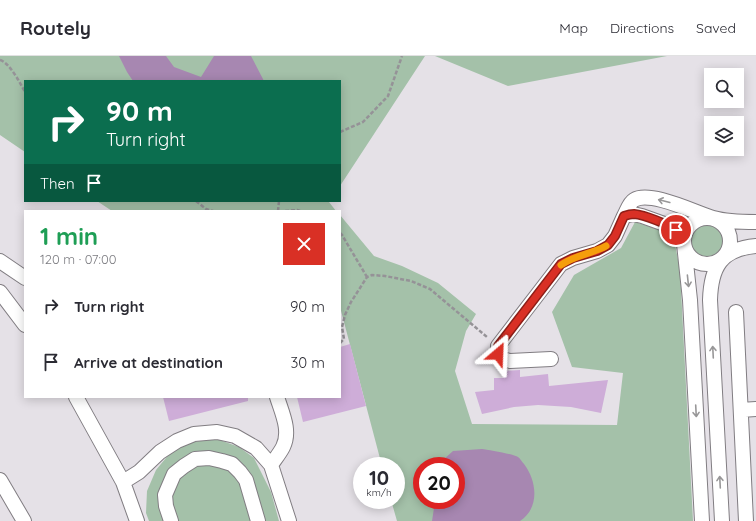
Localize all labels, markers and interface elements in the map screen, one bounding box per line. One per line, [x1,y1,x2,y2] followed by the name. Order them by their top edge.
[20,16,91,40] text: Routely
[559,19,588,37] text: Map
[610,19,674,37] text: Directions
[696,19,736,37] text: Saved
[704,68,744,156] map controls
[704,68,744,108] button: search
[106,93,173,128] text: 90 m
[40,96,92,148] icon: right
[704,116,744,156] button: layers
[106,128,186,151] text: Turn right
[83,172,105,194] icon: arrive
[40,174,75,193] text: Then
[658,197,671,204] one-way arrow
[659,213,693,247] pin
[665,219,687,241] icon: arrive
[40,221,98,251] text: 1 min
[283,223,325,265] button: close
[40,251,116,267] text: 120 m · 07:00
[684,274,692,287] one-way arrow
[40,295,62,317] icon: right
[74,297,145,316] text: Turn right
[290,297,325,316] text: 90 m
[477,333,519,375] position arrow
[709,346,716,359] one-way arrow
[40,351,62,373] icon: arrive
[74,353,223,372] text: Arrive at destination
[290,353,325,372] text: 30 m
[692,404,700,417] one-way arrow
[413,457,465,509] speed limit sign: 20
[369,465,389,490] text: 10
[716,476,723,489] one-way arrow
[366,486,392,499] text: km/h

